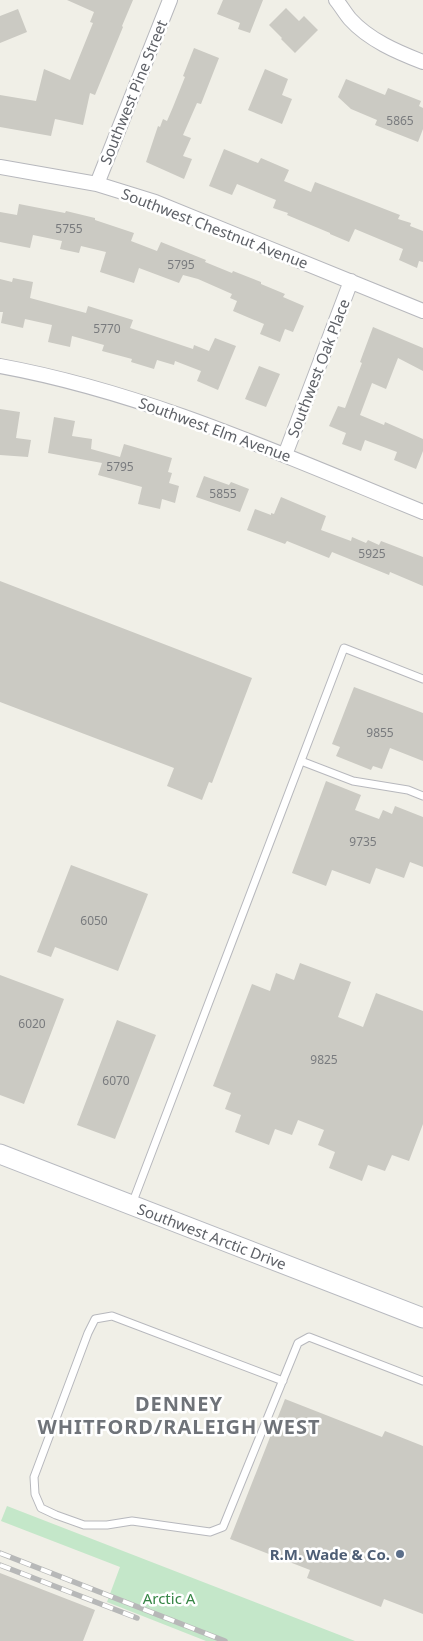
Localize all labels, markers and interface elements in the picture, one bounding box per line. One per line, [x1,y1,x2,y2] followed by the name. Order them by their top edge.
[95,16,171,167] street label: Southwest Pine Street
[386,112,414,129] house number: 5865
[119,183,311,273] street label: Southwest Chestnut Avenue
[55,220,83,237] house number: 5755
[167,256,195,273] house number: 5795
[282,296,354,440] street label: Southwest Oak Place
[93,320,121,337] house number: 5770
[136,392,294,466] street label: Southwest Elm Avenue
[106,458,134,475] house number: 5795
[209,485,237,502] house number: 5855
[358,545,386,562] house number: 5925
[366,724,394,741] house number: 9855
[349,833,377,850] house number: 9735
[80,912,108,929] house number: 6050
[18,1015,46,1032] house number: 6020
[310,1051,338,1068] house number: 9825
[102,1072,130,1089] house number: 6070
[135,1198,289,1274] street label: Southwest Arctic Drive
[37,1390,321,1440] district label: DENNEY WHITFORD/RALEIGH WEST
[270,1544,390,1564] place label: R.M. Wade & Co.
[394,1548,406,1560] marker: R.M. Wade & Co.
[143,1588,196,1608] park label: Arctic A

